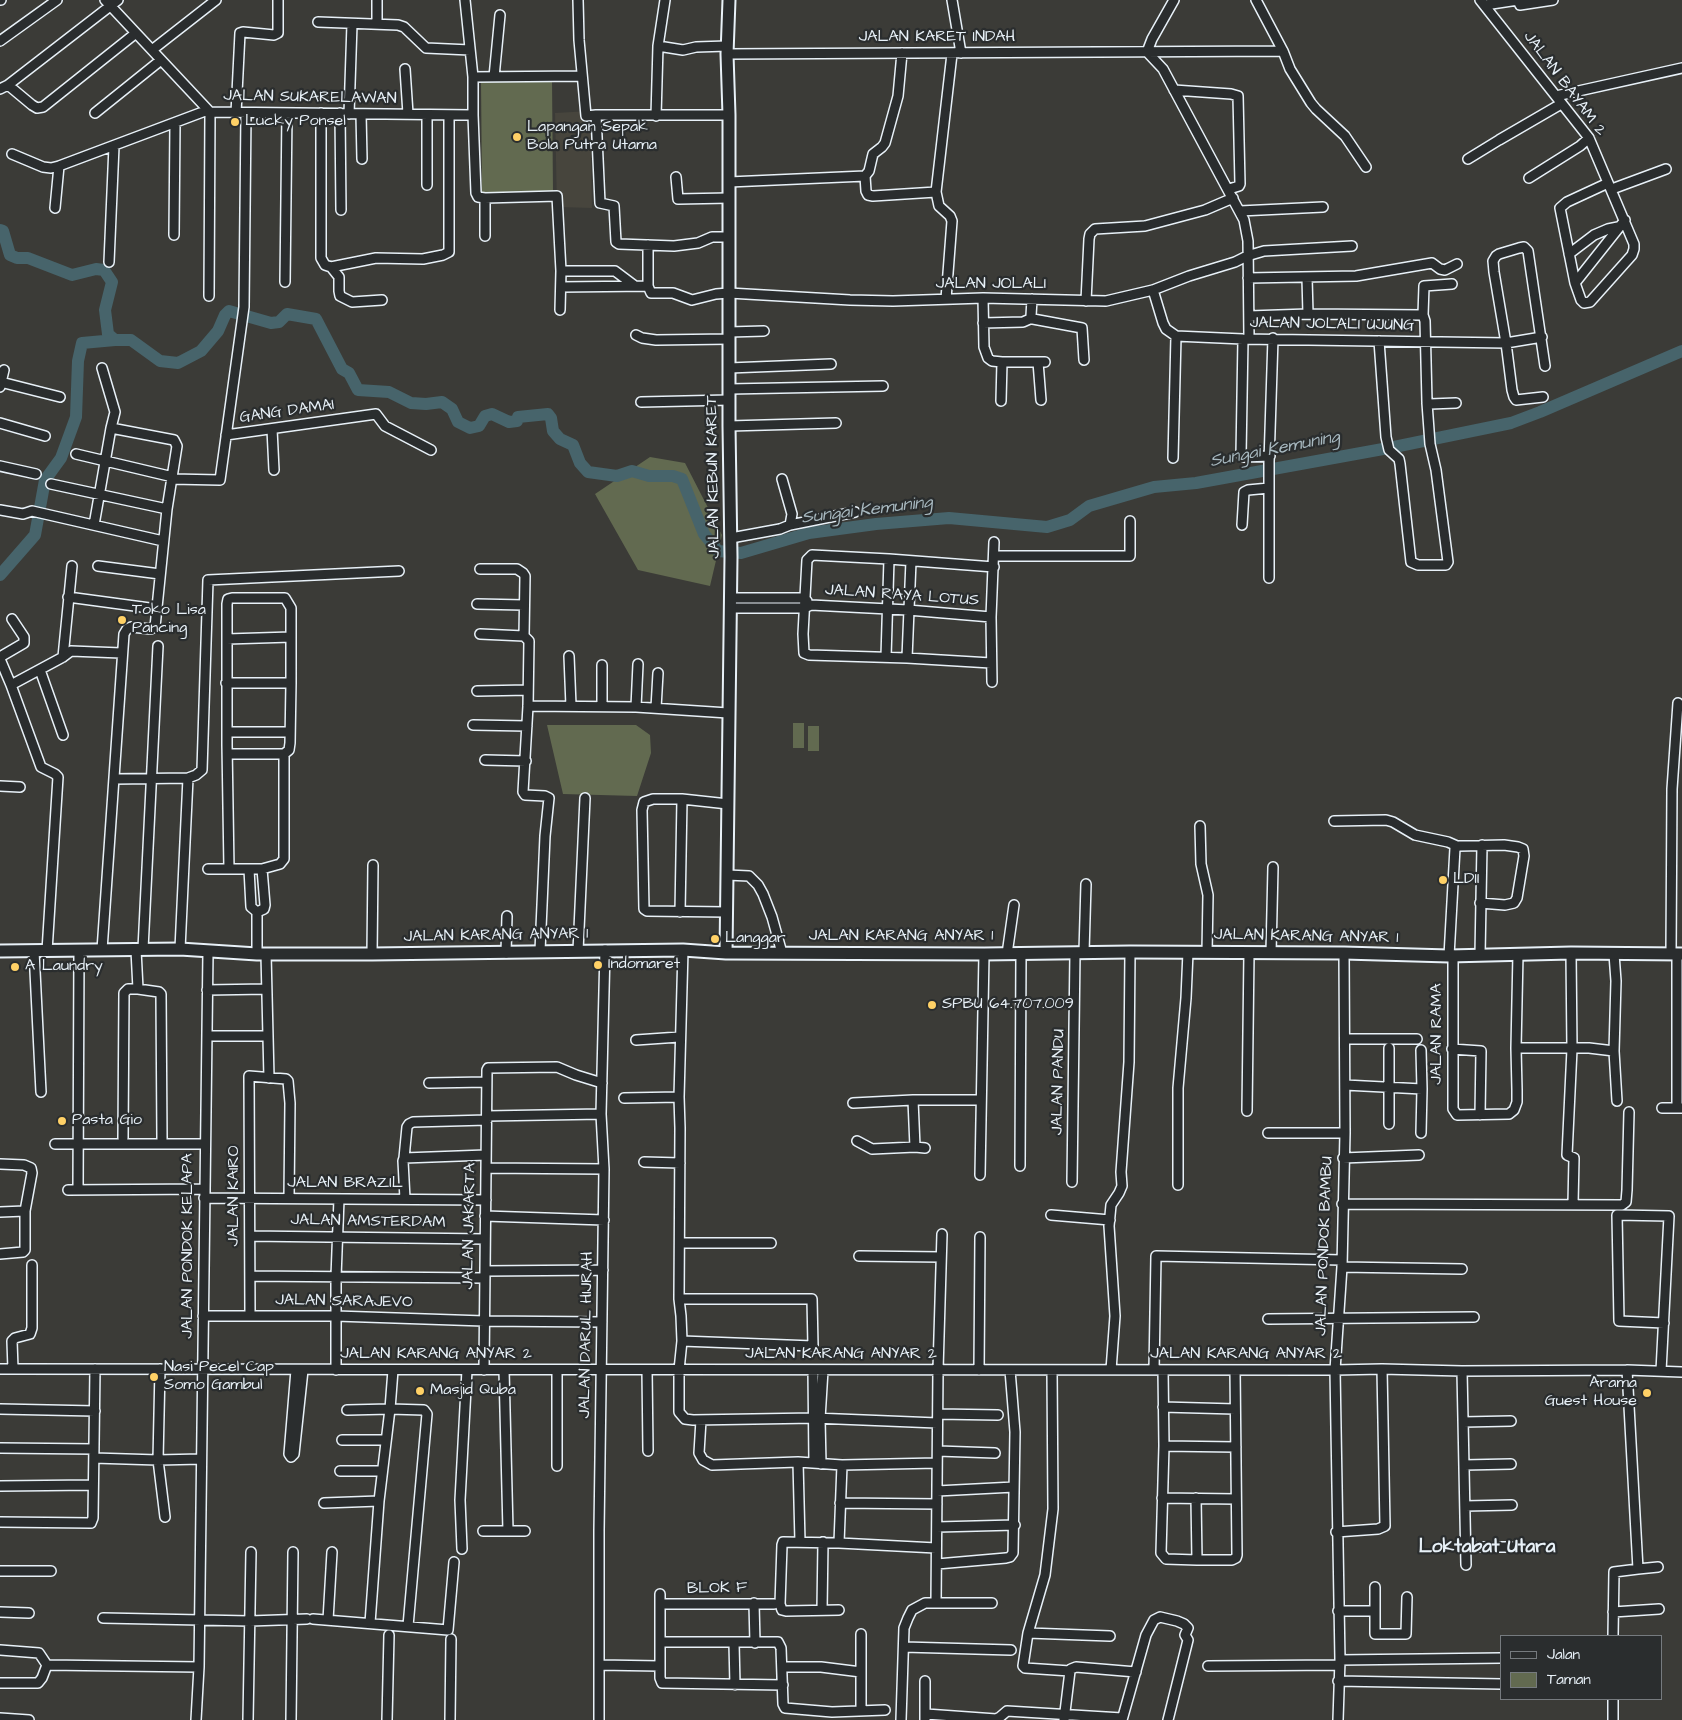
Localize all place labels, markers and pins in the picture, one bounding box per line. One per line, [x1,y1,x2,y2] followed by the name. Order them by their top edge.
[245,112,346,132] place label: Lucky Ponsel
[229,116,241,128] marker: Lucky Ponsel
[527,118,657,156] place label: Lapangan Sepak Bola Putra Utama
[511,131,523,143] marker: Lapangan Sepak Bola Putra Utama
[132,601,206,639] place label: Toko Lisa Pancing
[116,614,128,626] marker: Toko Lisa Pancing
[1453,870,1479,890] place label: LDII
[1437,874,1449,886] marker: LDII
[725,929,786,949] place label: Langgar
[709,933,721,945] marker: Langgar
[608,955,680,975] place label: Indomaret
[25,957,103,977] place label: A Laundry
[592,959,604,971] marker: Indomaret
[9,961,21,973] marker: A Laundry
[942,995,1074,1015] place label: SPBU 64.707.009
[926,999,938,1011] marker: SPBU 64.707.009
[72,1111,142,1131] place label: Pasta Gio
[56,1115,68,1127] marker: Pasta Gio
[164,1358,274,1396] place label: Nasi Pecel Cap Somo Gambul
[148,1371,160,1383] marker: Nasi Pecel Cap Somo Gambul
[1545,1374,1637,1412] place label: Arama Guest House
[430,1381,516,1401] place label: Masjid Quba
[414,1385,426,1397] marker: Masjid Quba
[1641,1387,1653,1399] marker: Arama Guest House

